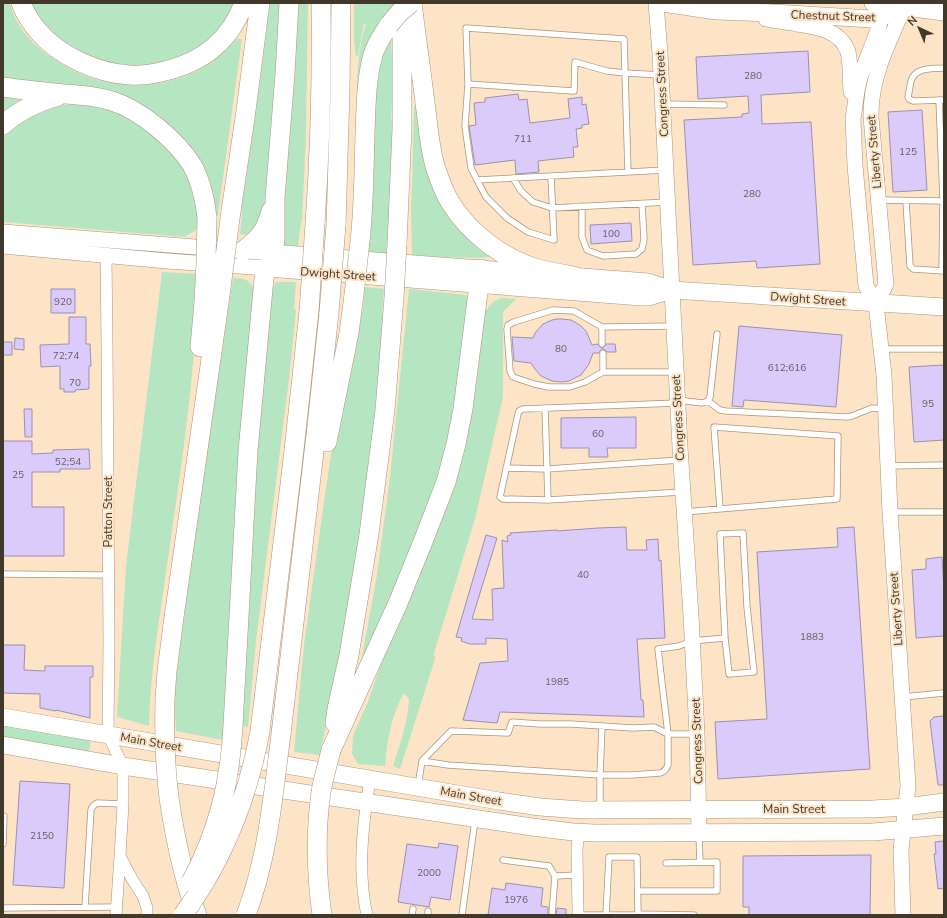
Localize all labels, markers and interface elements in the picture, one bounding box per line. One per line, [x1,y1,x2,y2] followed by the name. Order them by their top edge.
[790,7,876,26] street label: Chestnut Street
[899,8,939,48] north arrow
[904,13,921,29] text: N
[652,50,672,137] street label: Congress Street
[744,69,762,83] house number: 280
[863,114,885,189] street label: Liberty Street
[514,132,532,146] house number: 711
[899,145,917,159] house number: 125
[743,187,761,201] house number: 280
[602,227,620,241] house number: 100
[300,263,377,285] street label: Dwight Street
[770,288,847,310] street label: Dwight Street
[54,295,72,309] house number: 920
[555,342,567,356] house number: 80
[53,349,79,363] house number: 72;74
[768,361,806,375] house number: 612;616
[668,374,688,461] street label: Congress Street
[69,376,81,390] house number: 70
[922,397,934,411] house number: 95
[592,427,604,441] house number: 60
[55,455,81,469] house number: 52;54
[12,468,24,482] house number: 25
[100,476,116,548] street label: Patton Street
[577,568,589,582] house number: 40
[885,571,907,646] street label: Liberty Street
[800,630,824,644] house number: 1883
[545,675,569,689] house number: 1985
[687,697,706,784] street label: Congress Street
[119,729,184,755] street label: Main Street
[439,783,504,809] street label: Main Street
[763,801,826,817] street label: Main Street
[30,829,54,843] house number: 2150
[417,866,441,880] house number: 2000
[504,893,528,907] house number: 1976

